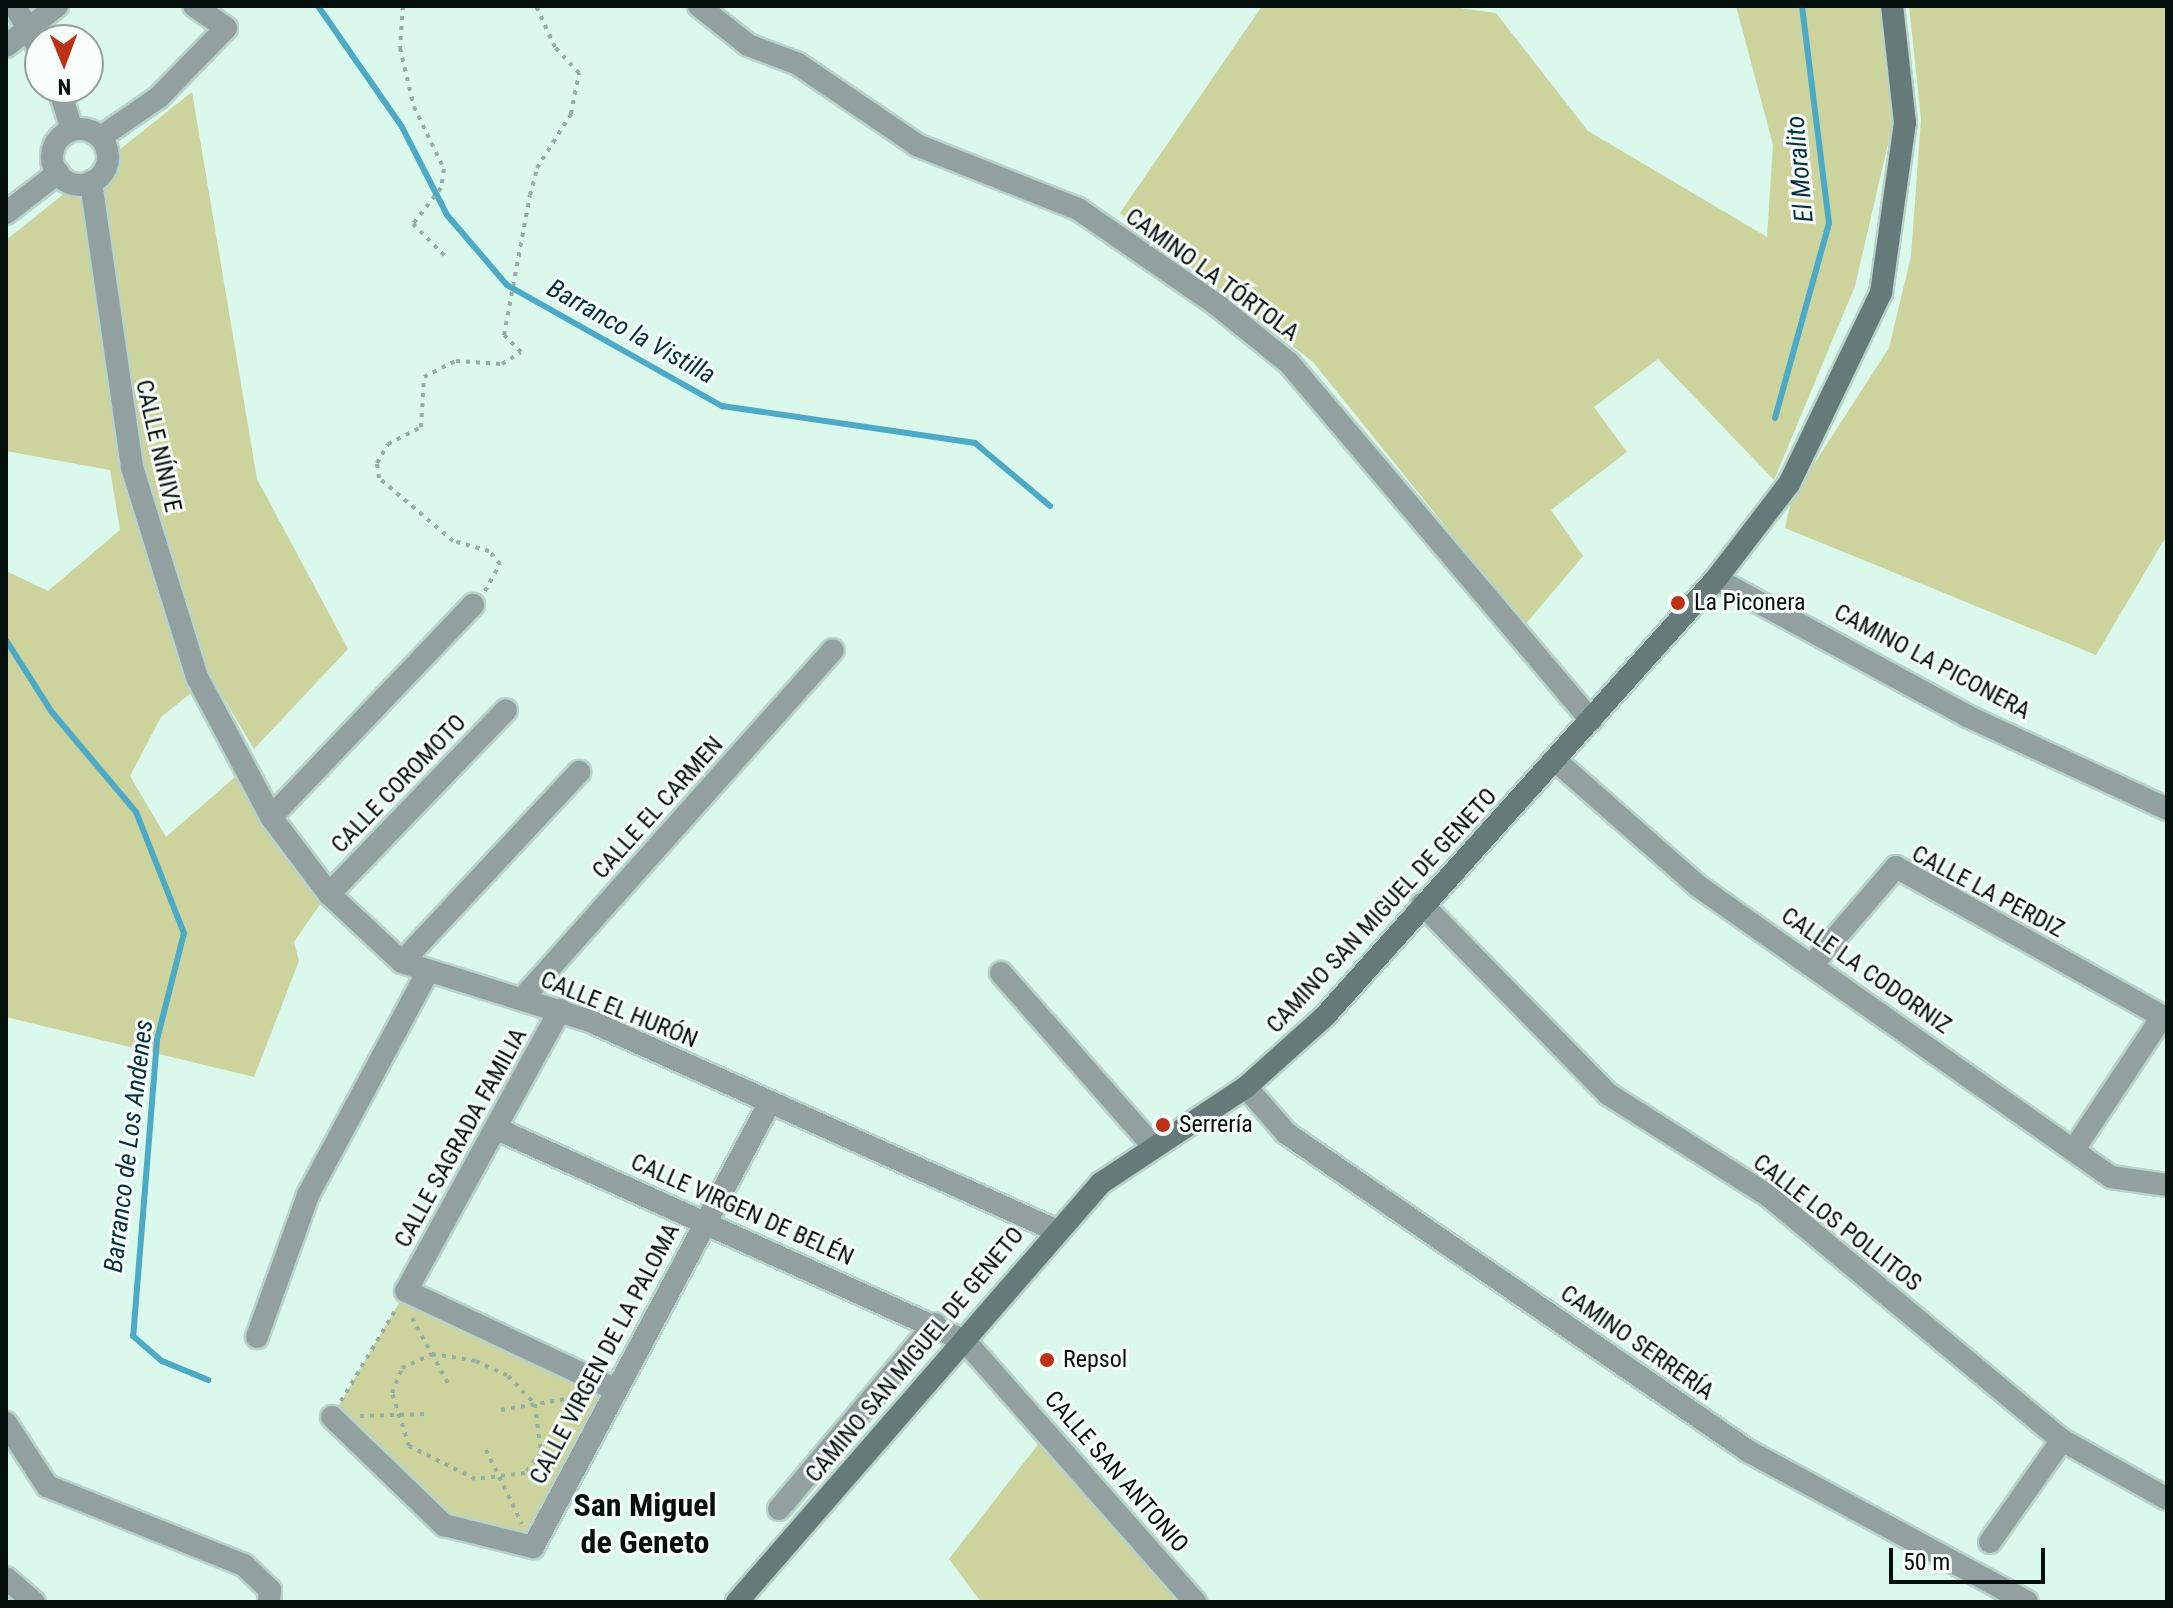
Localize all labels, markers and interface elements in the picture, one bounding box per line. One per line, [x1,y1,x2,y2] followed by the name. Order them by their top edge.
[24,24,104,104] north arrow
[57,74,71,99] text: N
[1780,115,1820,223] water label: El Moralito
[1119,202,1305,348] street label: CAMINO LA TÓRTOLA
[541,273,721,391] water label: Barranco la Vistilla
[129,377,187,515] street label: CALLE NÍNIVE
[1694,589,1806,617] place label: La Piconera
[1669,594,1687,612] marker: La Piconera
[1829,598,2035,726] street label: CAMINO LA PICONERA
[326,709,472,859] street label: CALLE COROMOTO
[587,731,729,885] street label: CALLE EL CARMEN
[1261,782,1503,1040] street label: CAMINO SAN MIGUEL DE GENETO
[1907,840,2069,944] street label: CALLE LA PERDIZ
[1775,902,1957,1040] street label: CALLE LA CODORNIZ
[536,965,702,1055] street label: CALLE EL HURÓN
[98,1018,160,1274] water label: Barranco de Los Andenes
[389,1023,533,1253] street label: CALLE SAGRADA FAMILIA
[1179,1111,1253,1139] place label: Serrería
[1154,1116,1172,1134] marker: Serrería
[626,1148,858,1272] street label: CALLE VIRGEN DE BELÉN
[1747,1148,1927,1298] street label: CALLE LOS POLLITOS
[524,1219,686,1489] street label: CALLE VIRGEN DE LA PALOMA
[800,1221,1030,1489] street label: CAMINO SAN MIGUEL DE GENETO
[1555,1279,1719,1407] street label: CAMINO SERRERÍA
[1063,1346,1127,1374] place label: Repsol
[1038,1351,1056,1369] marker: Repsol
[1038,1385,1194,1559] street label: CALLE SAN ANTONIO
[573,1487,717,1562] district label: San Miguel de Geneto
[1893,1532,2049,1582] scale bar
[1903,1548,1950,1576] text: 50 m

